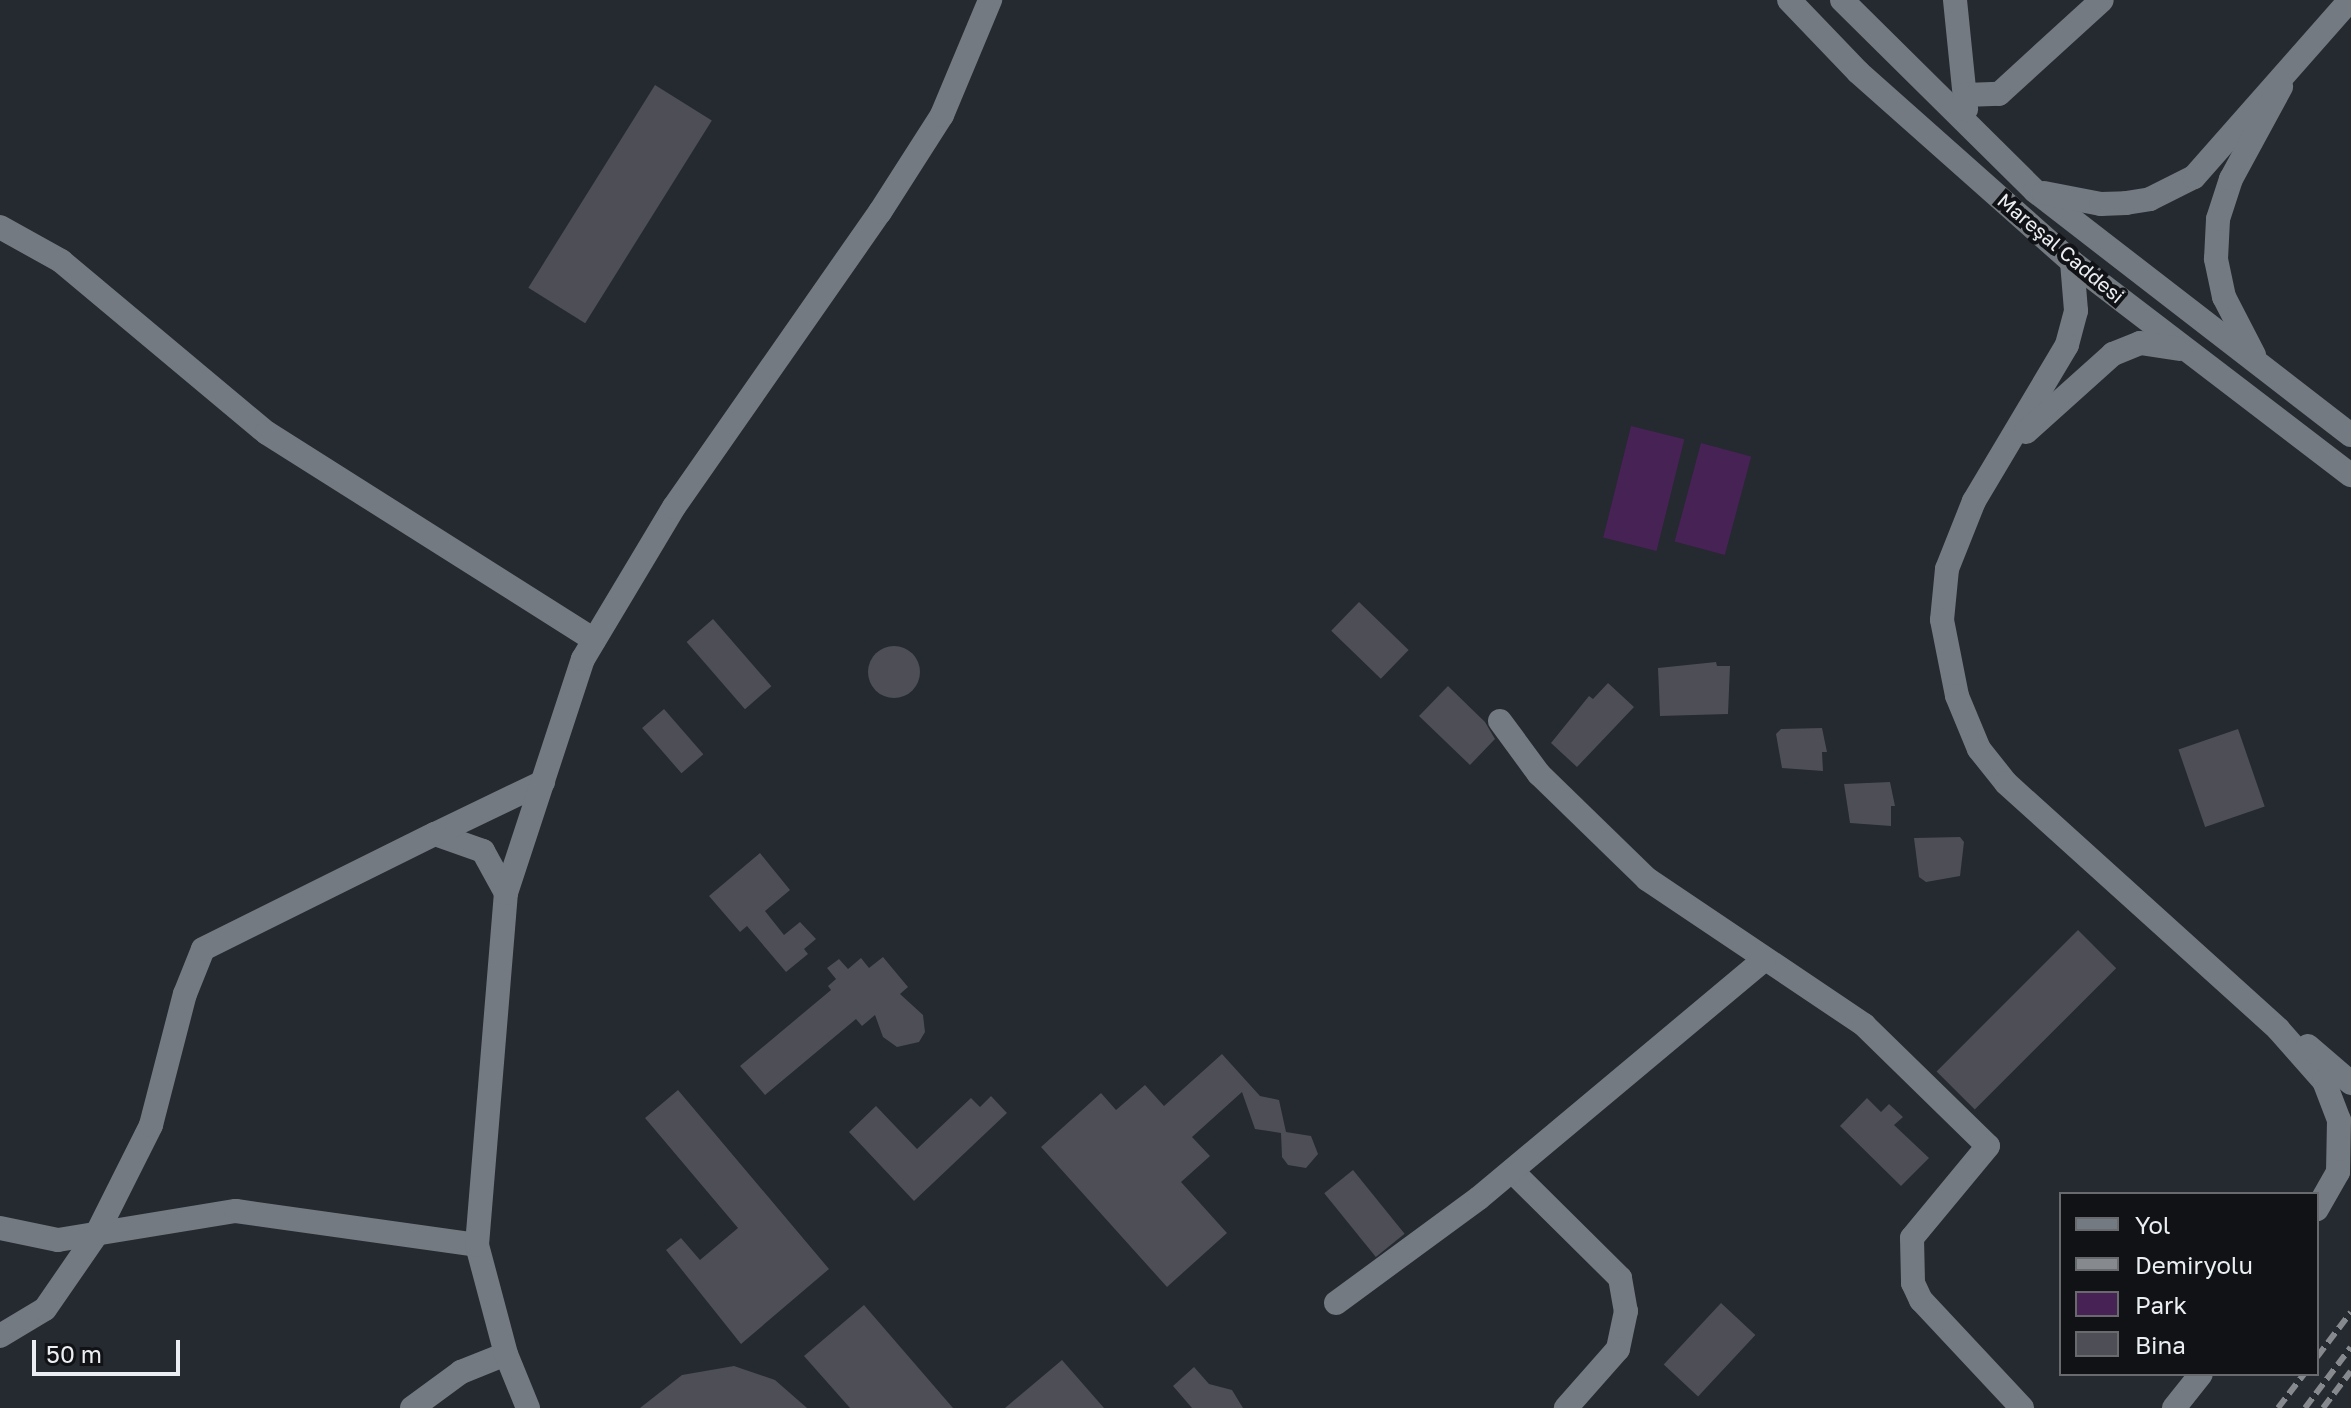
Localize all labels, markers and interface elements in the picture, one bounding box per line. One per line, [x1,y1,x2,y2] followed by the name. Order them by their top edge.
[1993,188,2129,308] street label: Mareşal Caddesi
[2059,1192,2319,1376] legend
[2135,1210,2171,1239] text: Yol
[2135,1250,2253,1279] text: Demiryolu
[2135,1290,2187,1319] text: Park
[36,1324,184,1374] scale bar
[2135,1330,2186,1359] text: Bina
[46,1339,102,1368] text: 50 m

